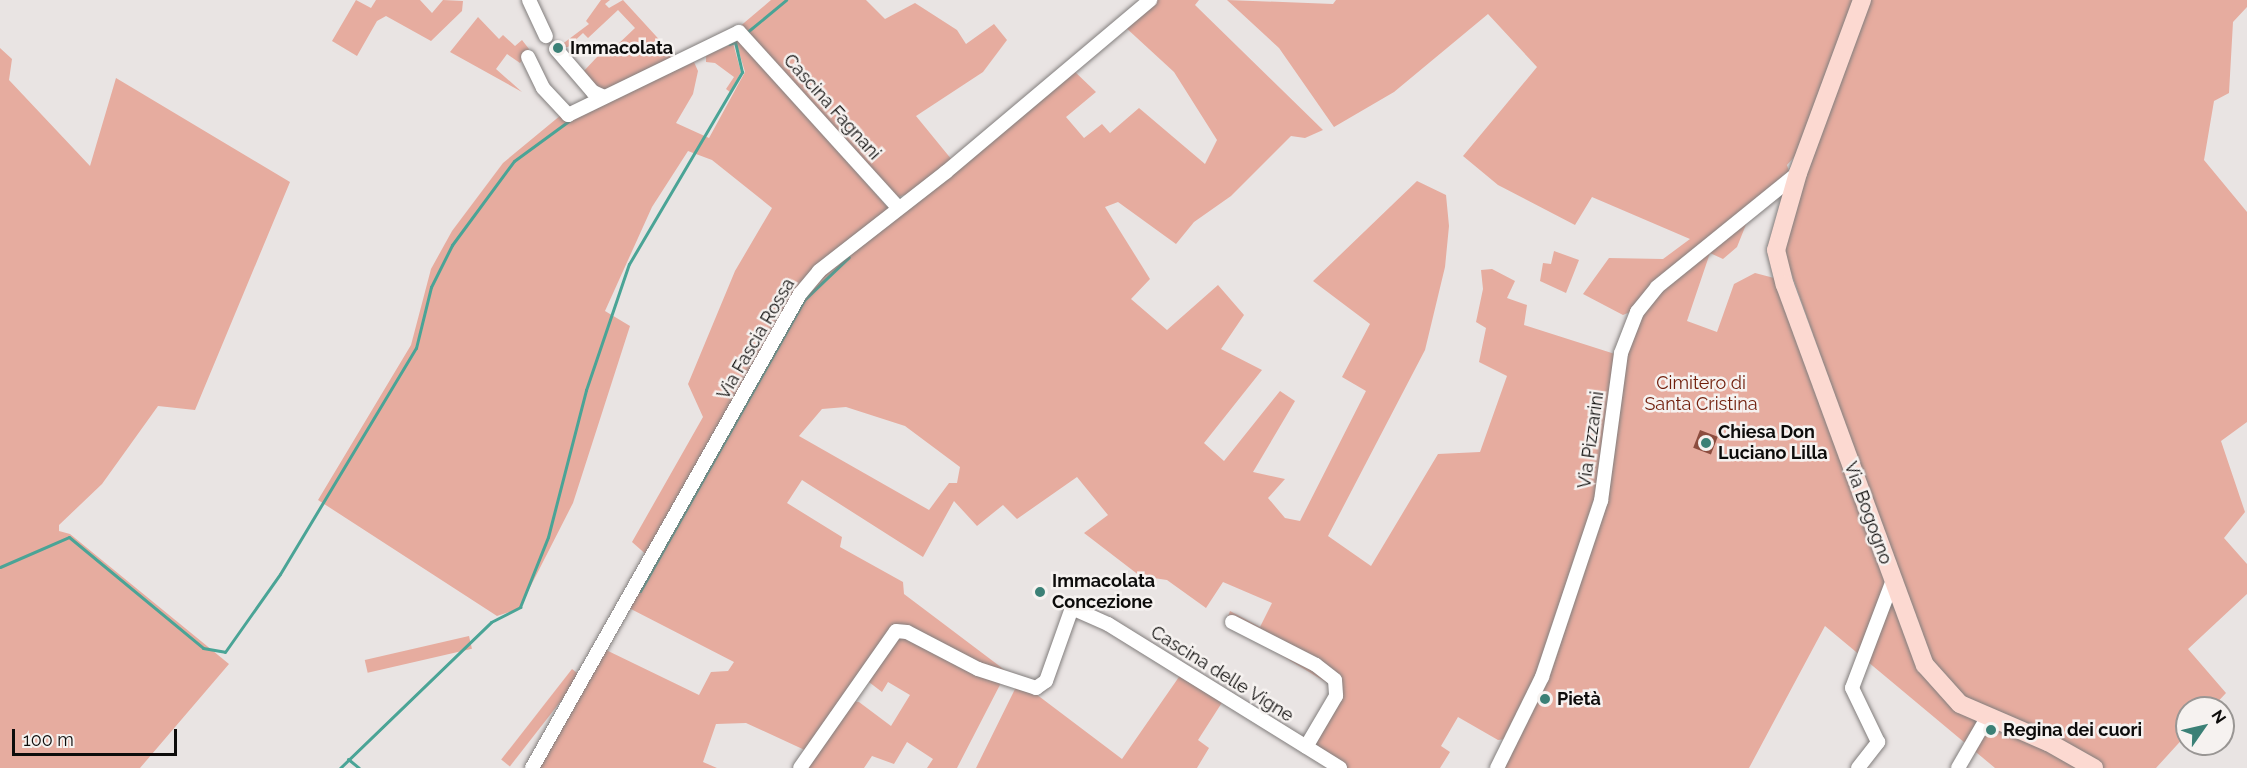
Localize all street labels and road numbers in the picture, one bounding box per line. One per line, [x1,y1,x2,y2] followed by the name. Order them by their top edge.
[779,50,885,164] street label: Cascina Fagnani
[713,275,799,403] street label: Via Fascia Rossa
[1573,390,1609,490] street label: Via Pizzarini
[1839,459,1897,567] street label: Via Bogogno
[1146,621,1298,727] street label: Cascina delle Vigne

